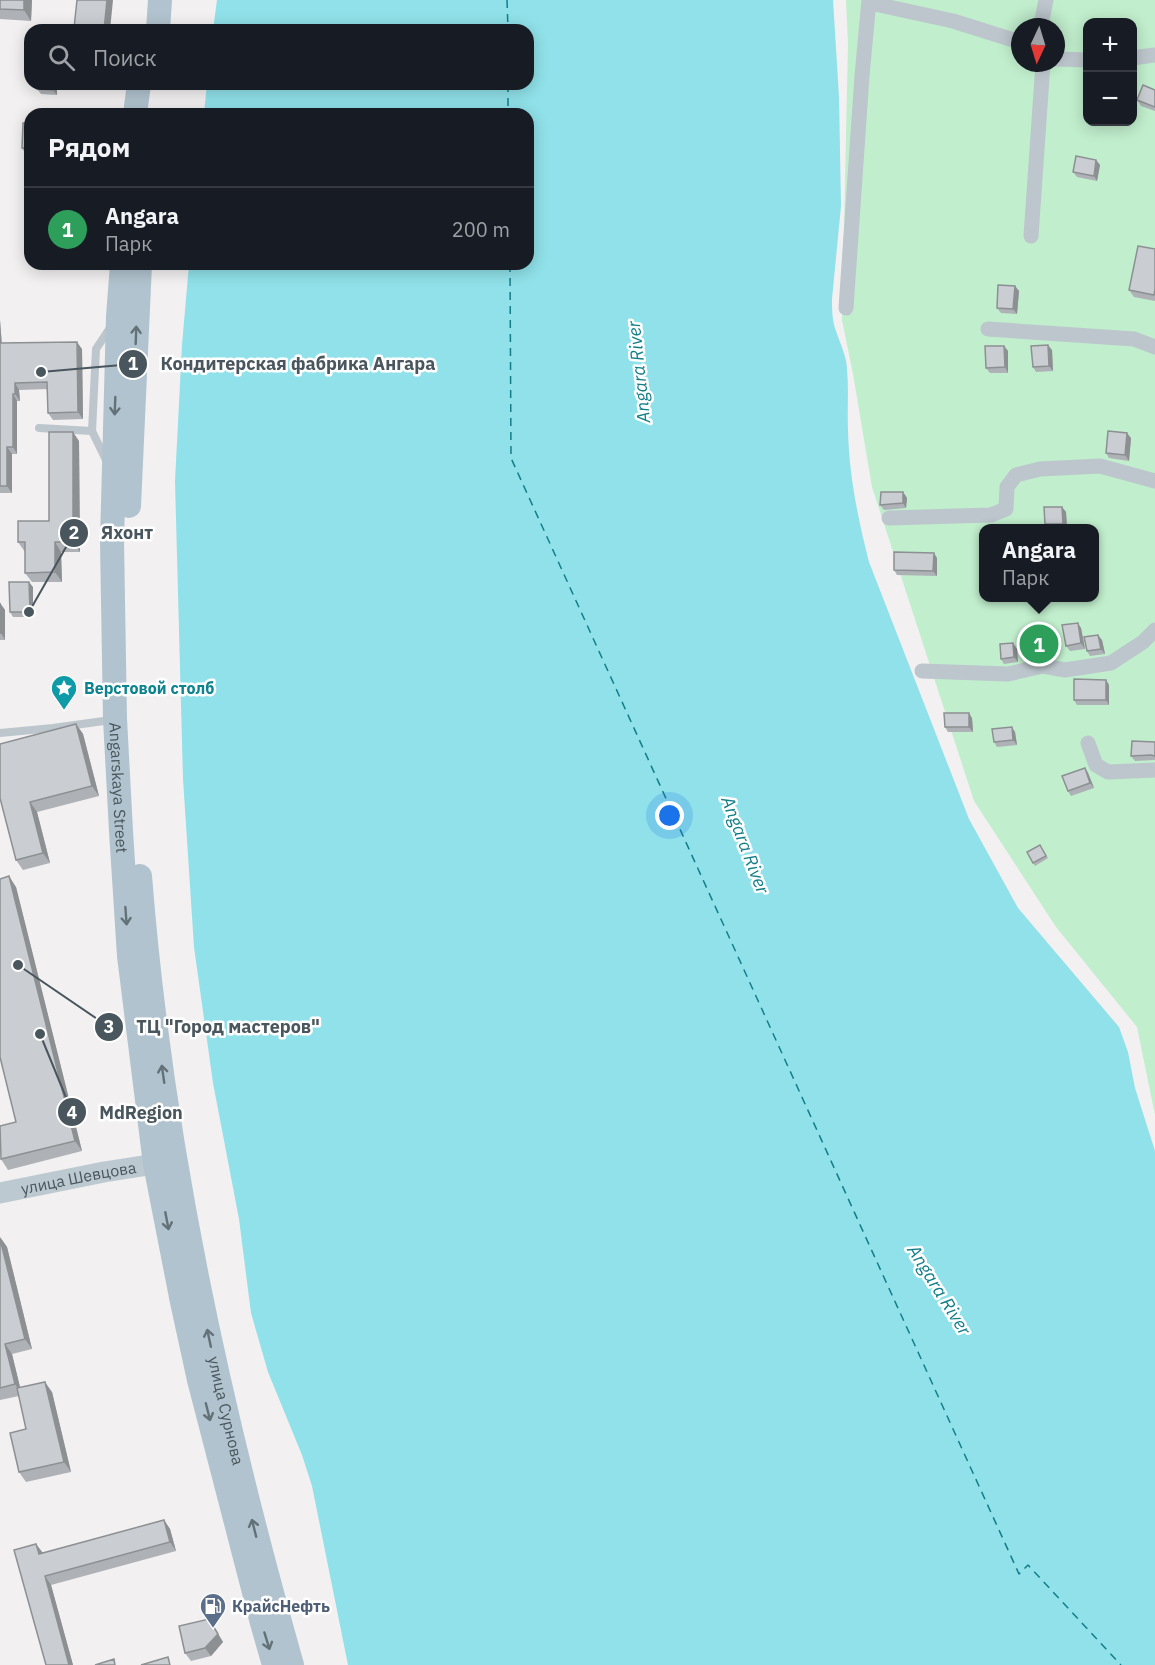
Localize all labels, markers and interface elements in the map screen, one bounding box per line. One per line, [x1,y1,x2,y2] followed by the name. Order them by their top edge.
[1011,18,1065,72] north arrow
[1083,18,1137,126] map controls
[1083,18,1137,72] button: +
[24,24,534,90] search box
[45,41,78,74] icon: search
[93,43,157,72] text: Поиск
[1083,72,1137,126] button: −
[48,130,130,164] text: Рядом
[105,201,179,230] text: Angara
[62,216,74,243] text: 1
[452,216,510,243] text: 200 m
[105,230,152,257] text: Парк
[622,319,655,425] water label: Angara River
[130,326,141,346] one-way arrow
[118,346,447,382] callout: Кондитерская фабрика Ангара
[128,352,139,375] text: 1
[160,352,436,375] text: Кондитерская фабрика Ангара
[110,396,121,416] one-way arrow
[59,515,165,551] callout: Яхонт
[69,521,79,544] text: 2
[101,521,153,544] text: Яхонт
[979,524,1099,602] popup
[1002,535,1076,564] text: Angara
[1002,564,1049,591] text: Парк
[1020,622,1058,666] pin: 1
[49,673,79,711] place icon: Верстовой столб
[84,678,214,698] place label: Верстовой столб
[105,722,132,854] street label: Angarskaya Street
[716,792,775,897] water label: Angara River
[655,801,684,830] your location
[121,905,132,925] one-way arrow
[94,1009,332,1045] callout: ТЦ "Город мастеров"
[104,1015,114,1038] text: 3
[136,1015,320,1038] text: ТЦ "Город мастеров"
[157,1065,168,1085] one-way arrow
[57,1094,195,1130] callout: MdRegion
[67,1101,78,1124] text: 4
[99,1101,183,1124] text: MdRegion
[19,1157,138,1199] street label: улица Шевцова
[162,1211,173,1231] one-way arrow
[902,1239,977,1340] water label: Angara River
[203,1329,214,1348] one-way arrow
[204,1354,249,1467] street label: улица Сурнова
[202,1402,214,1421] one-way arrow
[248,1518,260,1537] one-way arrow
[198,1591,228,1629] fuel station icon: КрайсНефть
[232,1596,330,1616] place label: КрайсНефть
[262,1631,273,1650] one-way arrow

